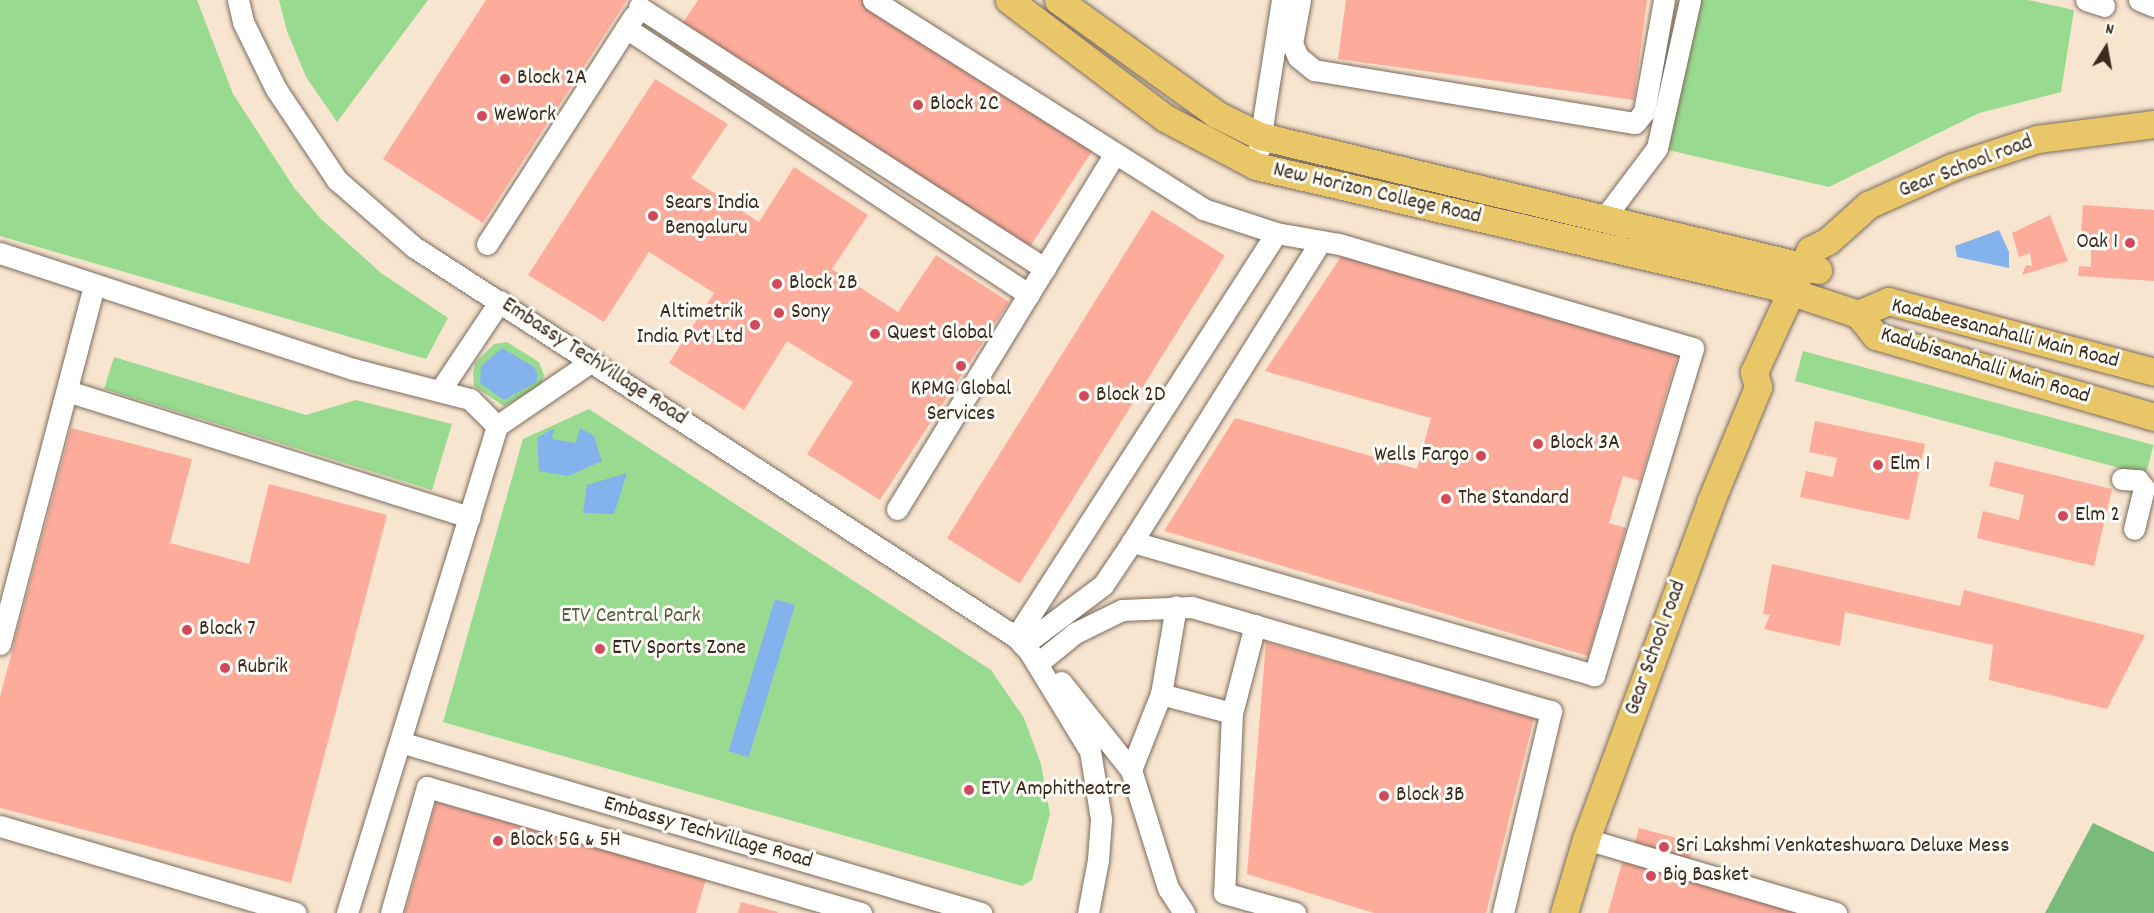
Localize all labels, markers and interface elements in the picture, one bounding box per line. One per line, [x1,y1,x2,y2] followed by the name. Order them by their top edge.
[2076,18,2136,78] north arrow
[2103,18,2116,42] text: N
[517,66,587,92] place label: Block 2A
[498,72,512,86] marker: Block 2A
[930,92,999,118] place label: Block 2C
[911,98,925,112] marker: Block 2C
[494,103,556,129] place label: WeWork
[475,109,489,123] marker: WeWork
[1895,129,2037,205] street label: Gear School road
[1270,157,1484,231] street label: New Horizon College Road
[665,190,759,242] place label: Sears India Bengaluru
[646,209,660,223] marker: Sears India Bengaluru
[2076,230,2118,256] place label: Oak 1
[2123,236,2137,250] marker: Oak 1
[789,271,857,297] place label: Block 2B
[770,277,784,291] marker: Block 2B
[496,292,692,432] street label: Embassy TechVillage Road
[1888,293,2122,375] street label: Kadabeesanahalli Main Road
[637,299,743,350] place label: Altimetrik India Pvt Ltd
[791,300,830,326] place label: Sony
[772,306,786,320] marker: Sony
[748,318,762,332] marker: Altimetrik India Pvt Ltd
[887,321,993,347] place label: Quest Global
[1877,322,2093,410] street label: Kadubisanahalli Main Road
[868,327,882,341] marker: Quest Global
[954,359,968,373] marker: KPMG Global Services
[911,376,1011,428] place label: KPMG Global Services
[1096,383,1165,409] place label: Block 2D
[1077,389,1091,403] marker: Block 2D
[1550,431,1620,457] place label: Block 3A
[1531,437,1545,451] marker: Block 3A
[1374,443,1469,469] place label: Wells Fargo
[1474,449,1488,463] marker: Wells Fargo
[1890,452,1930,478] place label: Elm 1
[1871,458,1885,472] marker: Elm 1
[1458,486,1569,512] place label: The Standard
[1439,492,1453,506] marker: The Standard
[2075,503,2120,529] place label: Elm 2
[2056,509,2070,523] marker: Elm 2
[1619,577,1693,719] street label: Gear School road
[561,604,701,630] park label: ETV Central Park
[199,617,256,643] place label: Block 7
[180,623,194,637] marker: Block 7
[612,636,746,662] place label: ETV Sports Zone
[593,642,607,656] marker: ETV Sports Zone
[237,655,288,681] place label: Rubrik
[218,661,232,675] marker: Rubrik
[981,777,1131,803] place label: ETV Amphitheatre
[962,783,976,797] marker: ETV Amphitheatre
[1396,783,1465,809] place label: Block 3B
[1377,789,1391,803] marker: Block 3B
[601,791,815,875] street label: Embassy TechVillage Road
[510,828,621,854] place label: Block 5G & 5H
[491,834,505,848] marker: Block 5G & 5H
[1676,834,2009,860] place label: Sri Lakshmi Venkateshwara Deluxe Mess
[1657,840,1671,854] marker: Sri Lakshmi Venkateshwara Deluxe Mess
[1663,863,1749,889] place label: Big Basket
[1644,869,1658,883] marker: Big Basket

